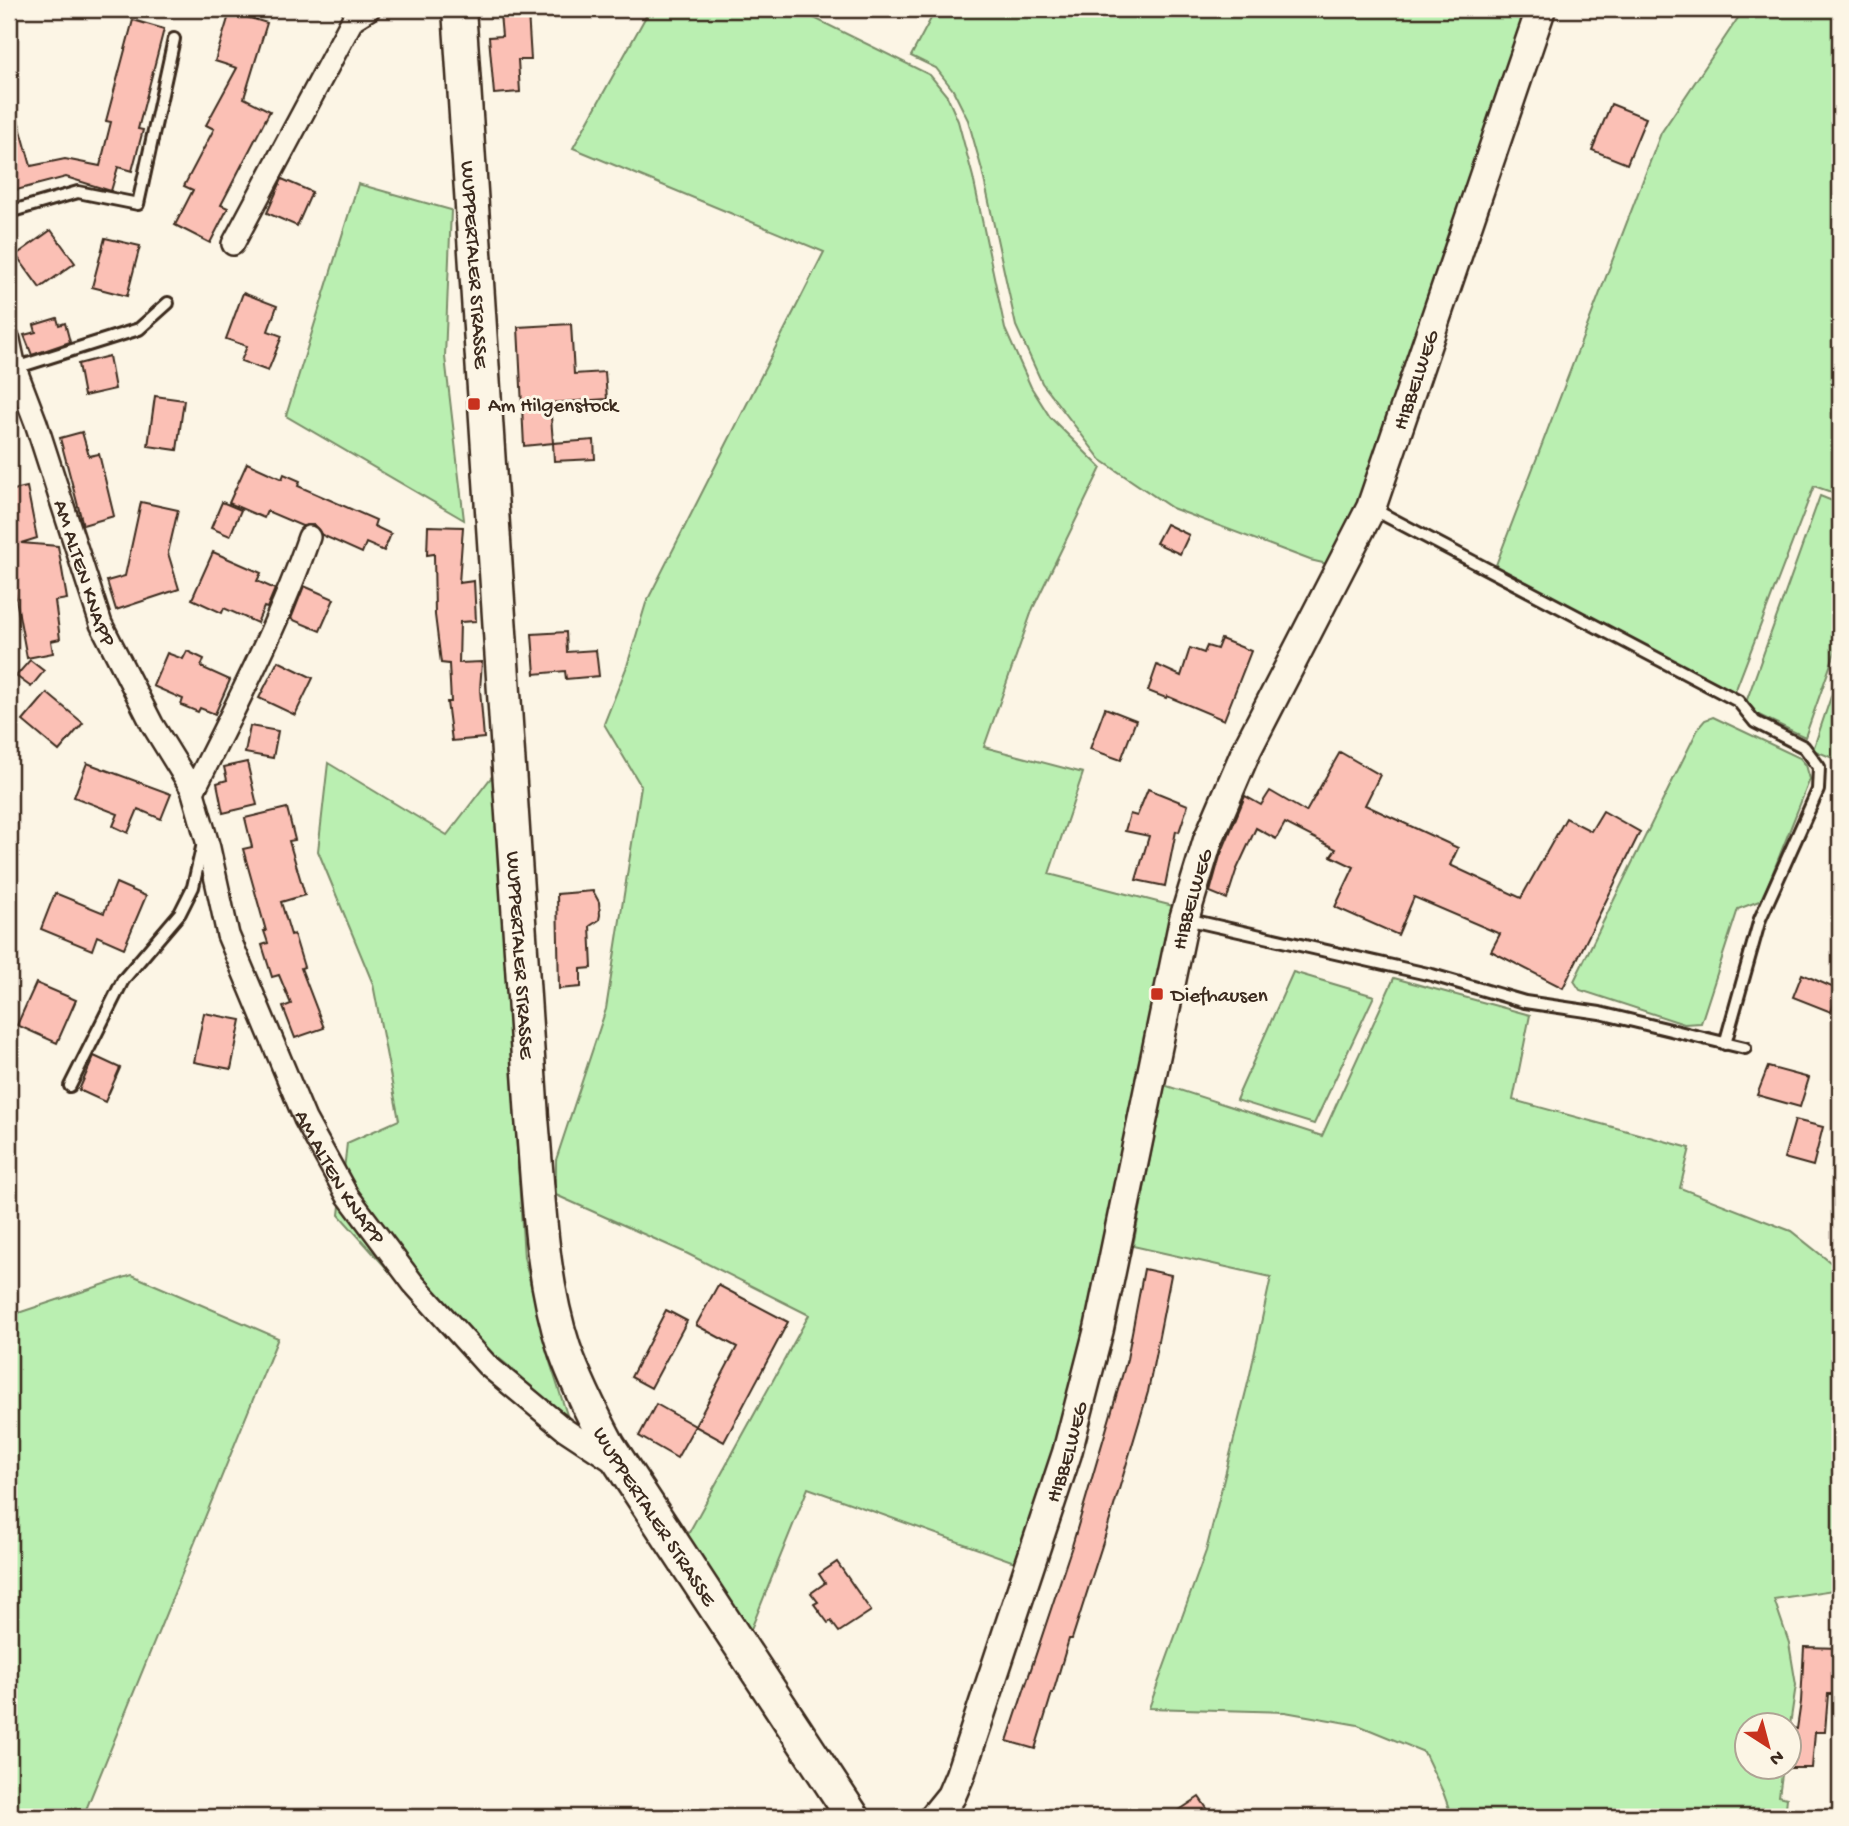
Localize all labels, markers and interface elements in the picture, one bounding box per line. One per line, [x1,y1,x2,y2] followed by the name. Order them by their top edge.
[453,160,492,370] street label: WUPPERTALER STRASSE
[1389,327,1447,434] street label: HIBBELWEG
[488,395,621,420] place label: Am Hilgenstock
[466,396,482,412] marker: Am Hilgenstock
[46,497,119,652] street label: AM ALTEN KNAPP
[1169,846,1221,952] street label: HIBBELWEG
[498,850,537,1061] street label: WUPPERTALER STRASSE
[1169,985,1268,1010] place label: Diefhausen
[1149,986,1165,1002] marker: Diefhausen
[287,1108,389,1251] street label: AM ALTEN KNAPP
[1042,1399,1096,1506] street label: HIBBELWEG
[585,1424,720,1613] street label: WUPPERTALER STRASSE
[1734,1710,1804,1780] north arrow
[1764,1744,1788,1770] text: N

